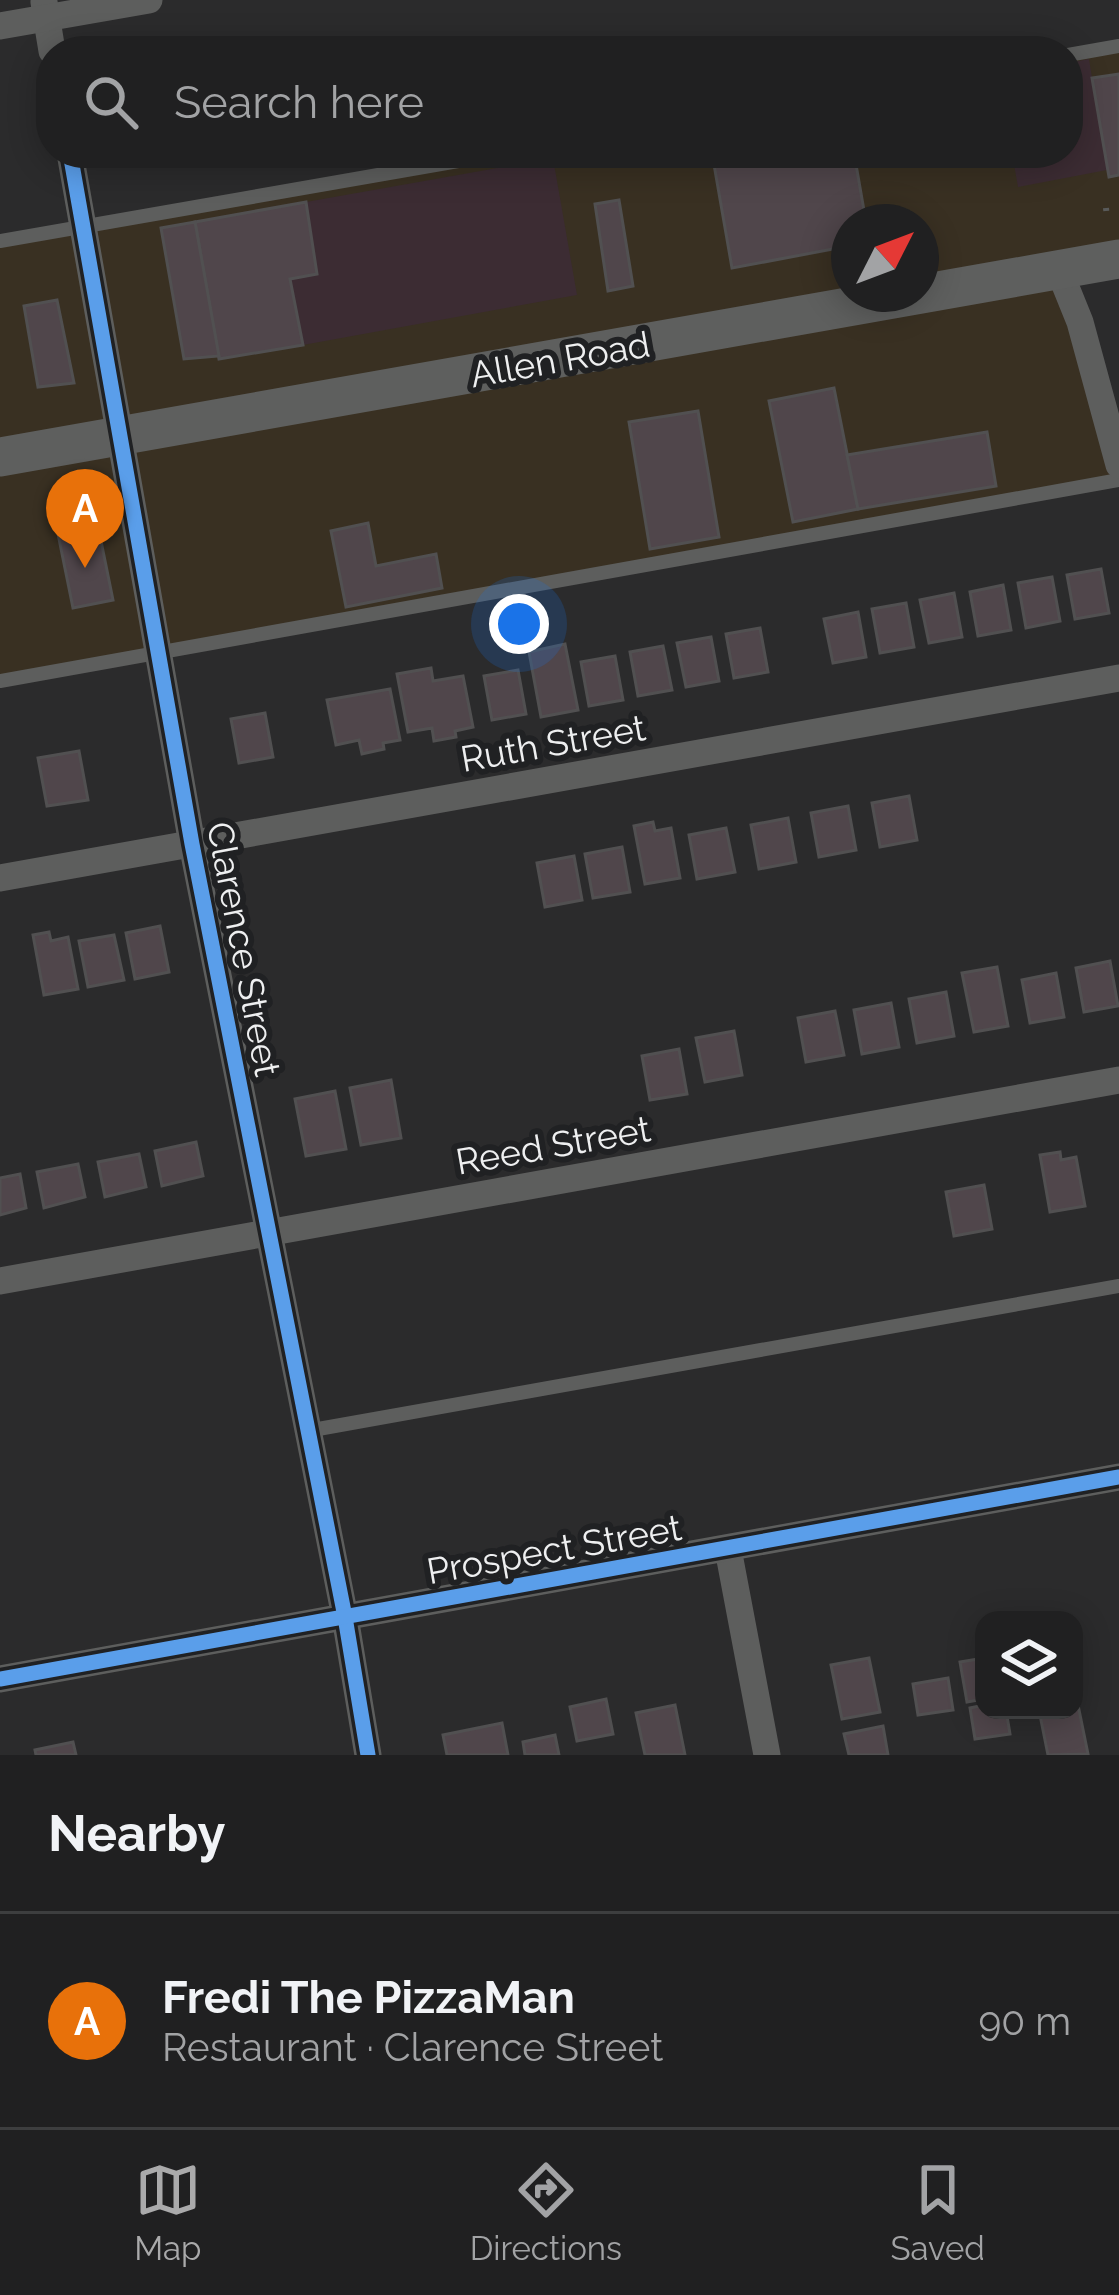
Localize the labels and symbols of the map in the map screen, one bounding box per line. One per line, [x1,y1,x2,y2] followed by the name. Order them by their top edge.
[831,204,939,312] north arrow
[467,323,653,395] street label: Allen Road
[46,469,124,568] pin: A
[489,594,549,654] your location
[457,706,649,780] street label: Ruth Street
[199,818,289,1080] street label: Clarence Street
[453,1107,653,1183] street label: Reed Street
[424,1506,684,1592] street label: Prospect Street

